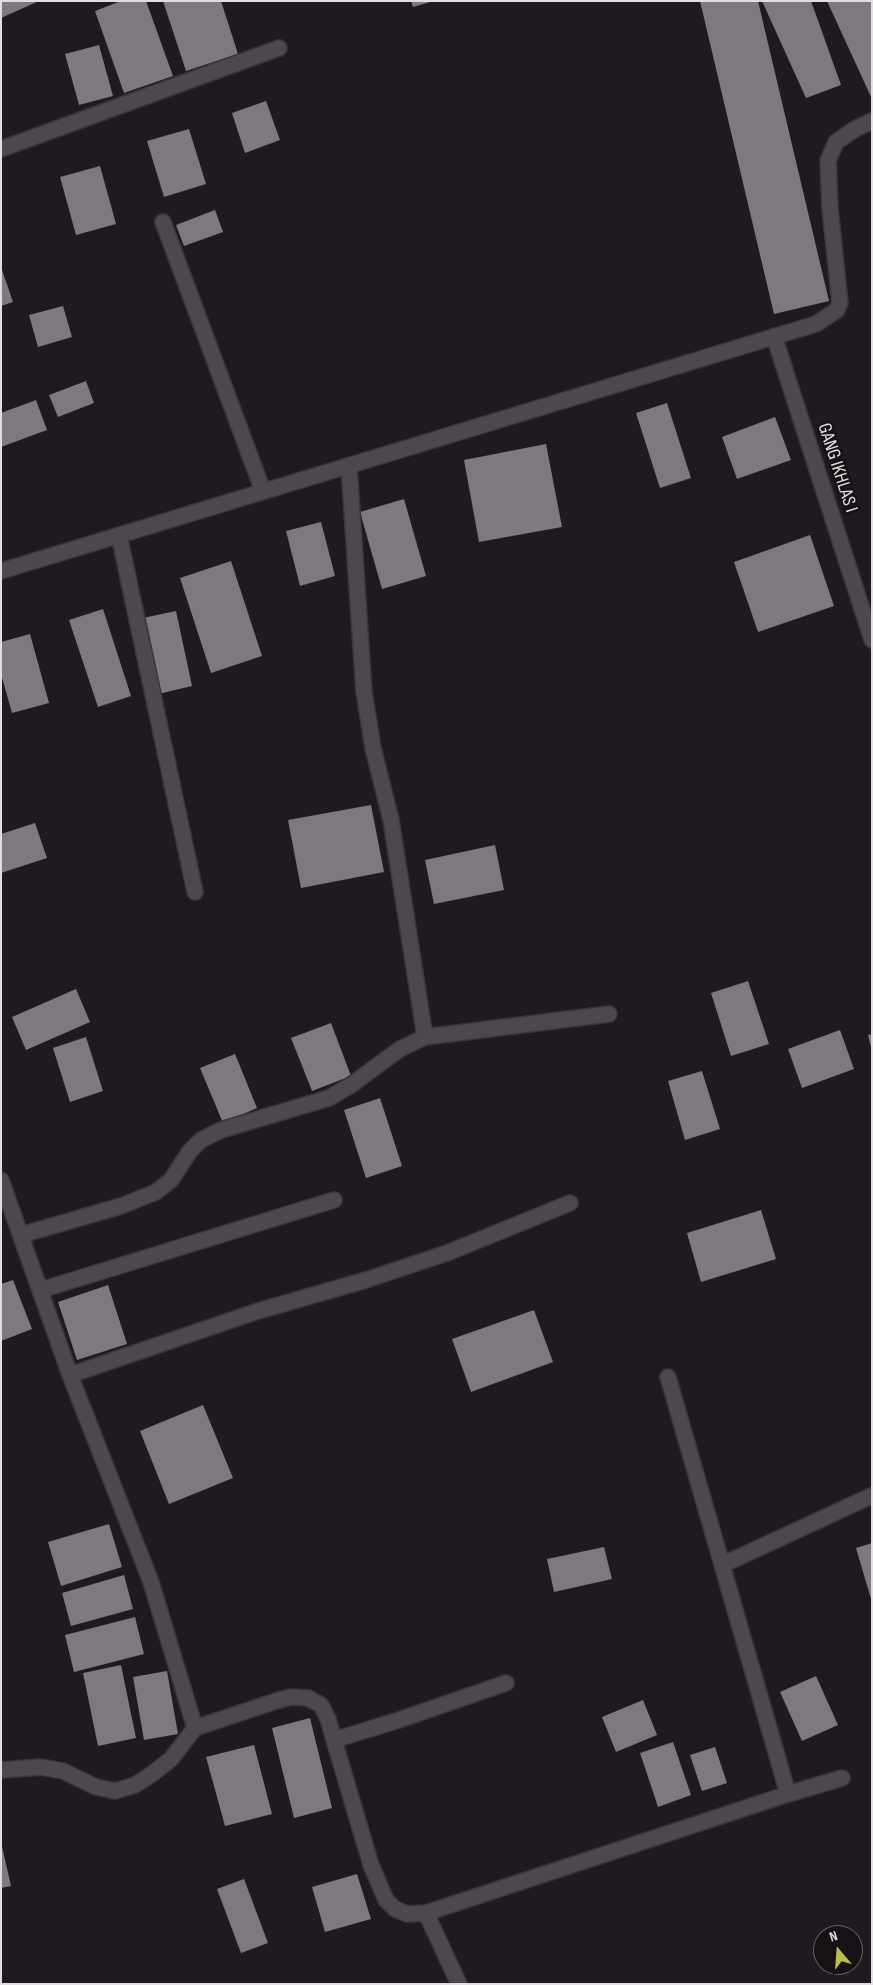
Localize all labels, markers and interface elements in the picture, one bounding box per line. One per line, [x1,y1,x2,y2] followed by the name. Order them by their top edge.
[812,421,862,515] street label: GANG IKHLAS I
[813,1925,863,1975] north arrow
[827,1927,840,1945] text: N

